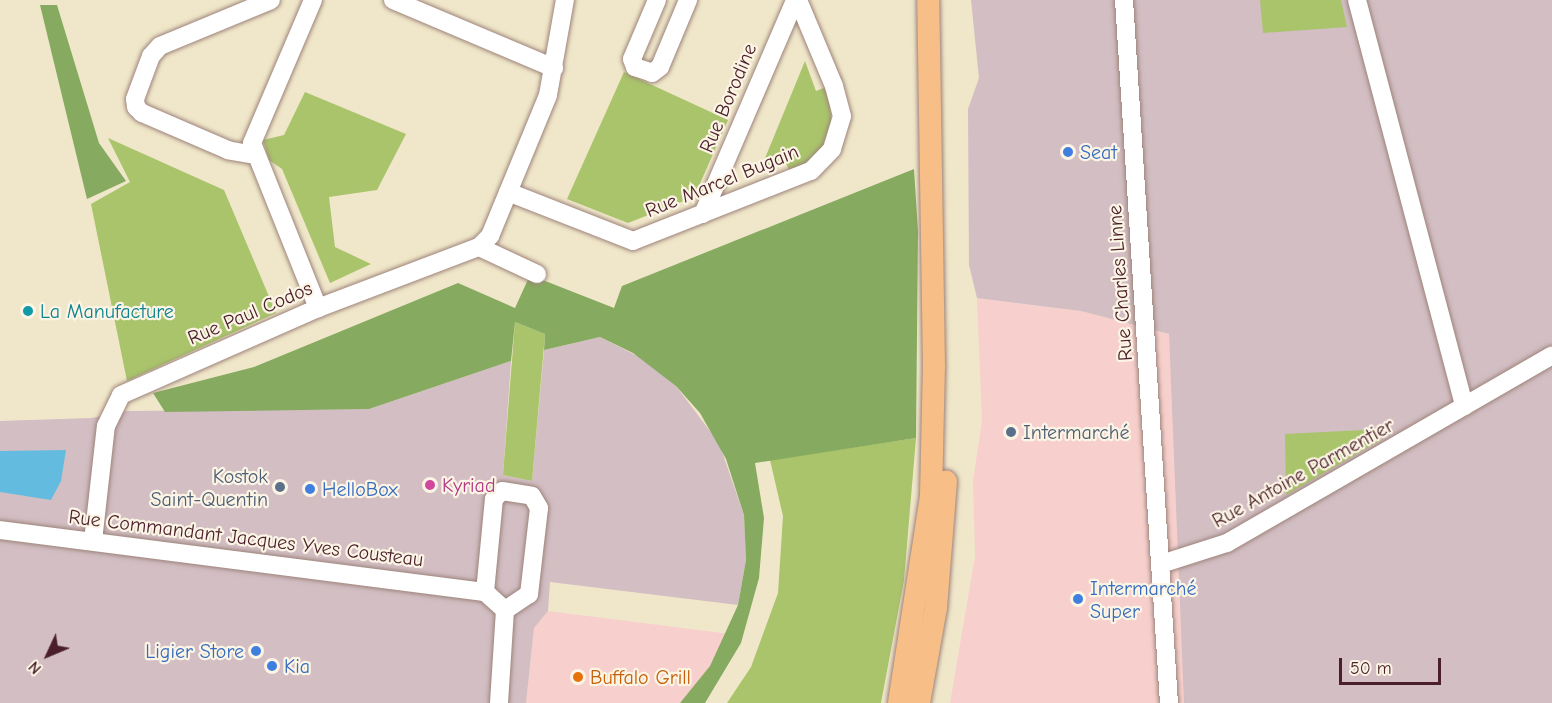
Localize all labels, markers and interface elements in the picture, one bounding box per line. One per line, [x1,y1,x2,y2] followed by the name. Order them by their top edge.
[694,40,762,156] street label: Rue Borodine
[642,139,802,223] street label: Rue Marcel Bugain
[1080,140,1117,164] place label: Seat
[1061,145,1075,159] marker: Seat
[1103,204,1137,362] street label: Rue Charles Linne
[184,276,316,350] street label: Rue Paul Codos
[40,299,174,323] place label: La Manufacture
[21,304,35,318] marker: La Manufacture
[1208,413,1398,533] street label: Rue Antoine Parmentier
[1023,420,1130,444] place label: Intermarché
[1004,425,1018,439] marker: Intermarché
[151,464,268,511] place label: Kostok Saint-Quentin
[442,473,496,497] place label: Kyriad
[322,477,398,501] place label: HelloBox
[423,478,437,492] marker: Kyriad
[273,480,287,494] marker: Kostok Saint-Quentin
[303,482,317,496] marker: HelloBox
[67,504,425,572] street label: Rue Commandant Jacques Yves Cousteau
[1090,576,1197,623] place label: Intermarché Super
[1071,592,1085,606] marker: Intermarché Super
[18,625,78,685] north arrow
[145,639,244,663] place label: Ligier Store
[249,644,263,658] marker: Ligier Store
[1342,646,1444,684] scale bar
[284,654,310,678] place label: Kia
[25,657,45,678] text: N
[1350,658,1392,679] text: 50 m
[265,659,279,673] marker: Kia
[590,665,691,689] place label: Buffalo Grill
[571,670,585,684] marker: Buffalo Grill

